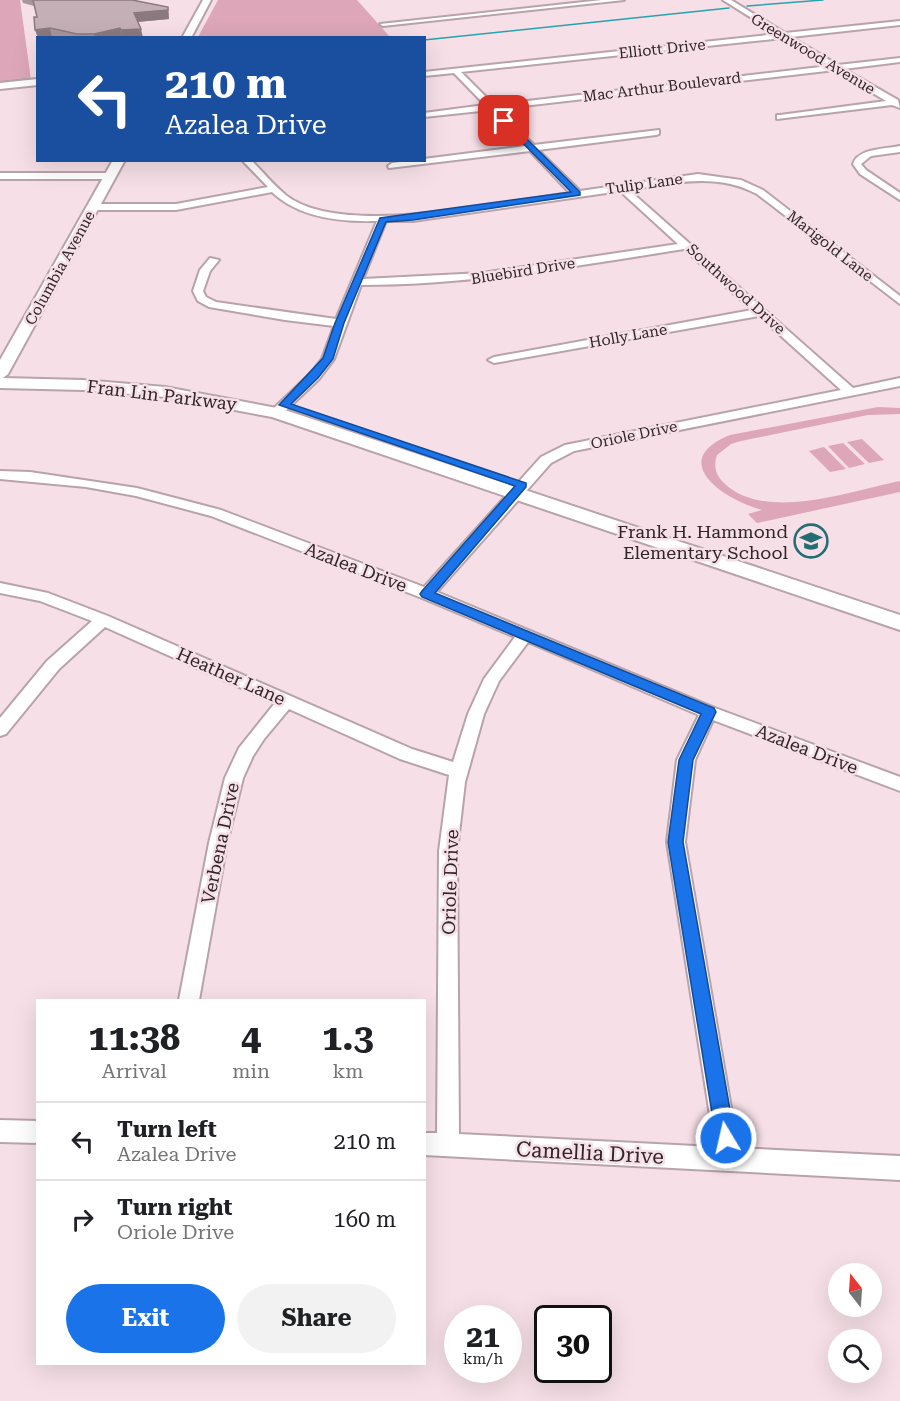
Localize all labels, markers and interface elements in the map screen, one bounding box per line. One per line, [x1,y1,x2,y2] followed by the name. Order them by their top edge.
[748,10,878,98] street label: Greenwood Avenue
[618,35,706,63] street label: Elliott Drive
[165,59,287,108] text: 210 m
[66,60,144,138] icon: left
[582,68,742,106] street label: Mac Arthur Boulevard
[478,95,529,146] pin
[487,104,520,137] icon: arrive
[165,109,326,141] text: Azalea Drive
[604,170,684,198] street label: Tulip Lane
[783,207,877,285] street label: Marigold Lane
[21,208,99,328] street label: Columbia Avenue
[683,240,789,338] street label: Southwood Drive
[470,254,576,288] street label: Bluebird Drive
[588,320,668,352] street label: Holly Lane
[86,375,238,415] street label: Fran Lin Parkway
[589,417,679,453] street label: Oriole Drive
[617,521,788,563] place label: Frank H. Hammond Elementary School
[793,523,829,559] school or university icon: Frank H. Hammond Elementary School
[302,538,410,596] street label: Azalea Drive
[173,643,289,709] street label: Heather Lane
[753,720,861,778] street label: Azalea Drive
[197,780,243,905] street label: Verbena Drive
[438,829,462,935] street label: Oriole Drive
[88,1017,180,1059] text: 11:38
[241,1017,261,1059] text: 4
[322,1017,374,1059] text: 1.3
[102,1059,167,1083] text: Arrival
[232,1059,270,1083] text: min
[332,1059,363,1083] text: km
[694,1106,758,1170] position arrow
[117,1117,217,1142] text: Turn left
[66,1125,99,1158] icon: left
[333,1129,396,1154] text: 210 m
[515,1137,665,1169] street label: Camellia Drive
[117,1142,237,1166] text: Azalea Drive
[117,1195,232,1220] text: Turn right
[66,1203,99,1236] icon: right
[333,1207,396,1232] text: 160 m
[117,1220,234,1244] text: Oriole Drive
[828,1263,882,1317] north arrow
[828,1263,882,1383] map controls
[66,1284,225,1353] button: Exit
[237,1284,396,1353] button: Share
[534,1305,612,1383] speed limit sign: 30
[466,1319,500,1354] text: 21
[828,1329,882,1383] button: search
[463,1350,503,1368] text: km/h

